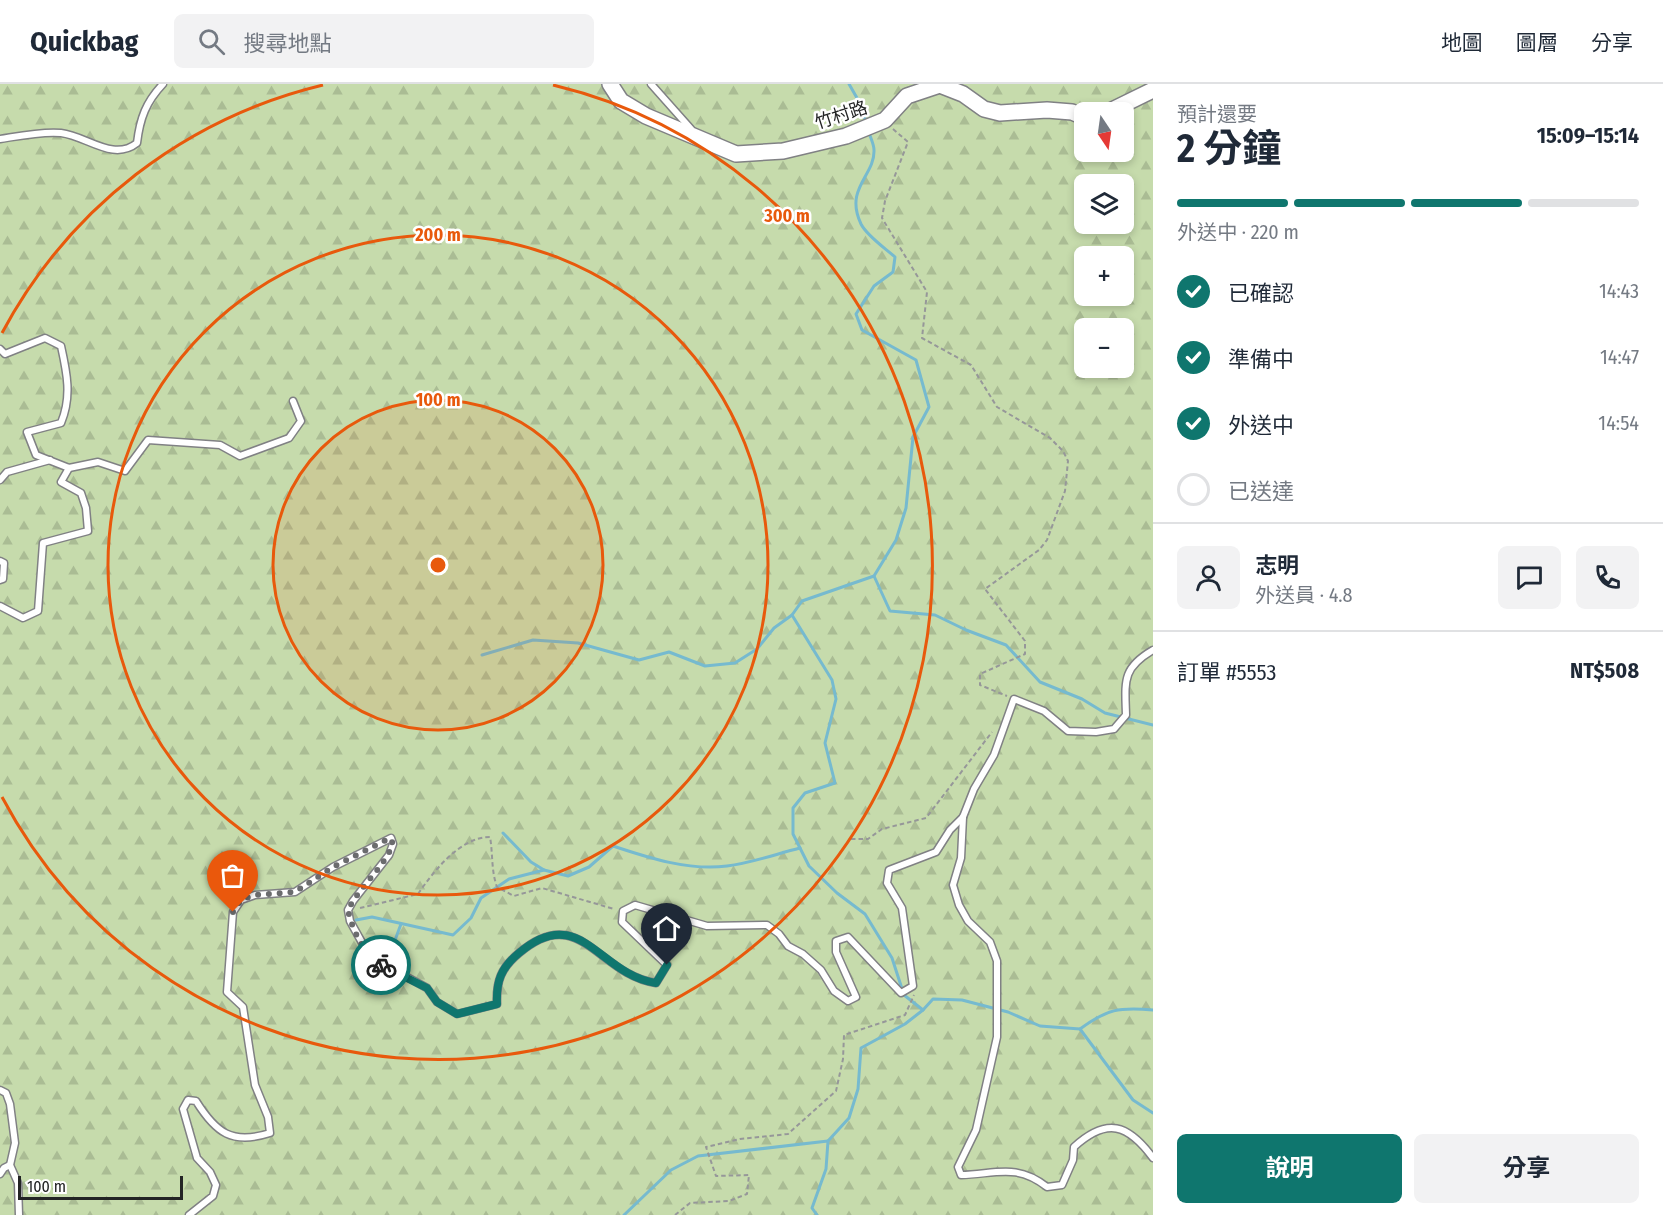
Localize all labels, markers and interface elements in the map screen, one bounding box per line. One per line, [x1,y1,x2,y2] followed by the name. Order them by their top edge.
[174,14,594,68] search box
[30,25,138,58] text: Quickbag
[195,25,228,58] icon: search
[243,30,331,57] text: 搜尋地點
[1441,30,1483,56] text: 地圖
[1516,30,1558,56] text: 圖層
[1591,30,1633,56] text: 分享
[812,96,870,134] street label: 竹村路
[1074,102,1134,162] north arrow
[1074,102,1134,378] map controls
[1177,102,1257,126] text: 預計還要
[1537,122,1639,149] text: 15:09–15:14
[1177,126,1281,172] text: 2 分鐘
[1074,174,1134,234] button: layers
[763,205,810,227] text: 300 m
[1177,220,1299,244] text: 外送中 · 220 m
[414,224,461,246] text: 200 m
[1074,246,1134,306] button: +
[1177,275,1210,308] icon: check
[1599,279,1639,303] text: 14:43
[1228,280,1294,307] text: 已確認
[1074,318,1134,378] button: −
[1177,341,1210,374] icon: check
[1600,345,1639,369] text: 14:47
[1228,346,1294,373] text: 準備中
[416,389,460,411] text: 100 m
[1177,407,1210,440] icon: check
[1598,411,1639,435] text: 14:54
[1228,412,1294,439] text: 外送中
[1228,478,1294,505] text: 已送達
[1177,546,1240,609] button: person
[1498,546,1561,609] button: chat
[1576,546,1639,609] button: phone
[1255,552,1299,579] text: 志明
[428,555,448,575] centre of rings
[1255,583,1353,607] text: 外送員 · 4.8
[1570,657,1639,684] text: NT$508
[1177,659,1276,686] text: 訂單 #5553
[207,850,258,912] pin
[216,859,249,892] icon: bag
[641,903,692,965] pin
[650,912,683,945] icon: home
[351,935,411,995] courier
[365,949,398,982] icon: bike
[1177,1134,1402,1203] button: 說明
[1414,1134,1639,1203] button: 分享
[18,1173,183,1200] scale bar
[27,1177,66,1196] text: 100 m

